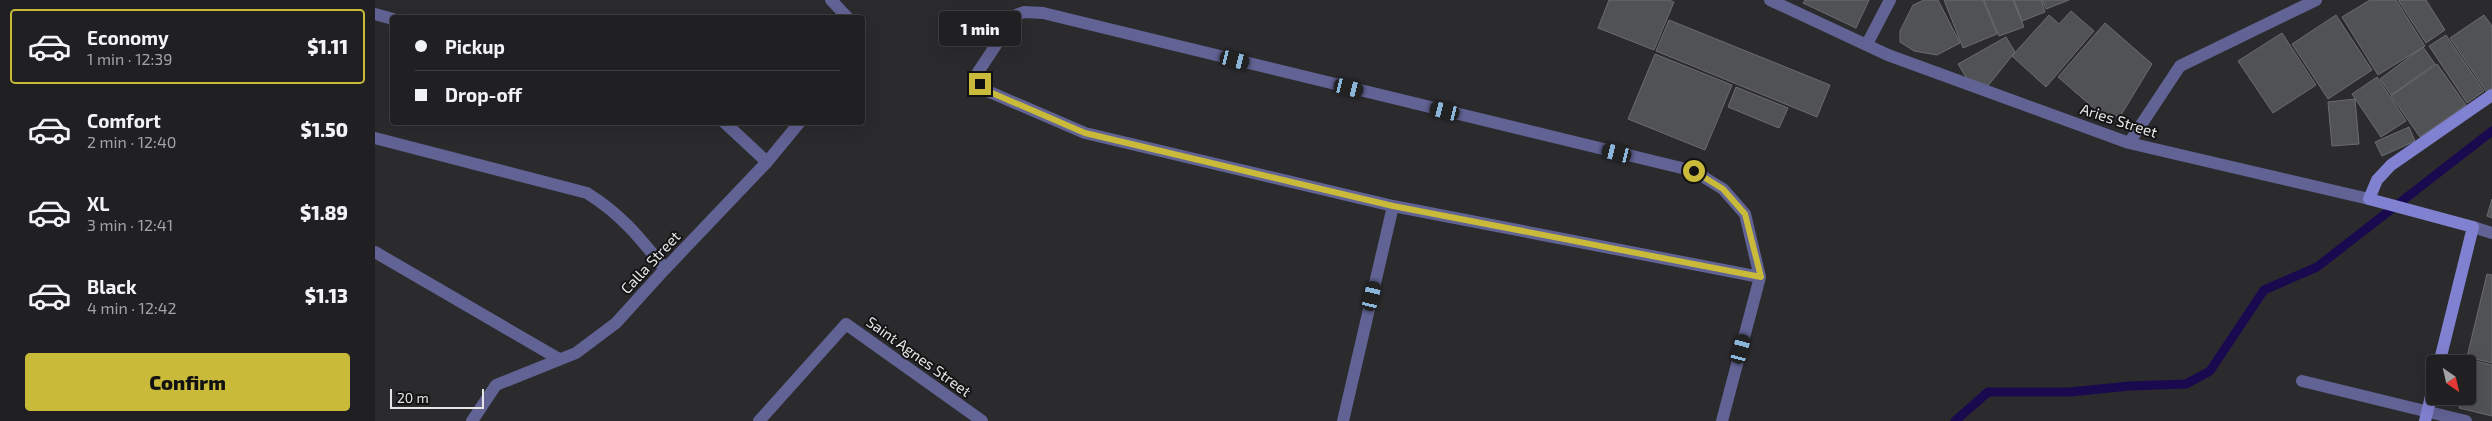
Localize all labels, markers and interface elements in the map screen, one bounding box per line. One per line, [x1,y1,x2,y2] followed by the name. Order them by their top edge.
[939,12,1021,46] callout: 1 min
[960,19,1000,38] text: 1 min
[27,24,72,69] icon: car
[87,26,169,49] text: Economy
[307,35,348,58] text: $1.11
[445,35,505,58] text: Pickup
[87,49,172,68] text: 1 min · 12:39
[1218,49,1251,71] car
[969,73,991,95] route end
[1332,77,1365,99] car
[445,83,522,106] text: Drop-off
[2078,99,2160,141] street label: Aries Street
[1428,100,1461,122] car
[27,107,72,152] icon: car
[87,109,161,132] text: Comfort
[301,118,348,141] text: $1.50
[87,132,176,151] text: 2 min · 12:40
[1600,142,1633,164] car
[1683,160,1705,182] route start
[27,190,72,235] icon: car
[87,192,109,215] text: XL
[300,201,348,224] text: $1.89
[87,215,173,234] text: 3 min · 12:41
[616,227,684,297] street label: Calla Street
[27,273,72,318] icon: car
[87,275,137,298] text: Black
[1361,280,1382,312] car
[305,284,348,307] text: $1.13
[87,298,177,317] text: 4 min · 12:42
[863,312,975,400] street label: Saint Agnes Street
[1729,333,1752,365] car
[25,353,350,411] button: Confirm
[2426,355,2476,405] north arrow
[2426,355,2476,405] map controls
[390,386,484,409] scale bar
[397,389,429,406] text: 20 m

